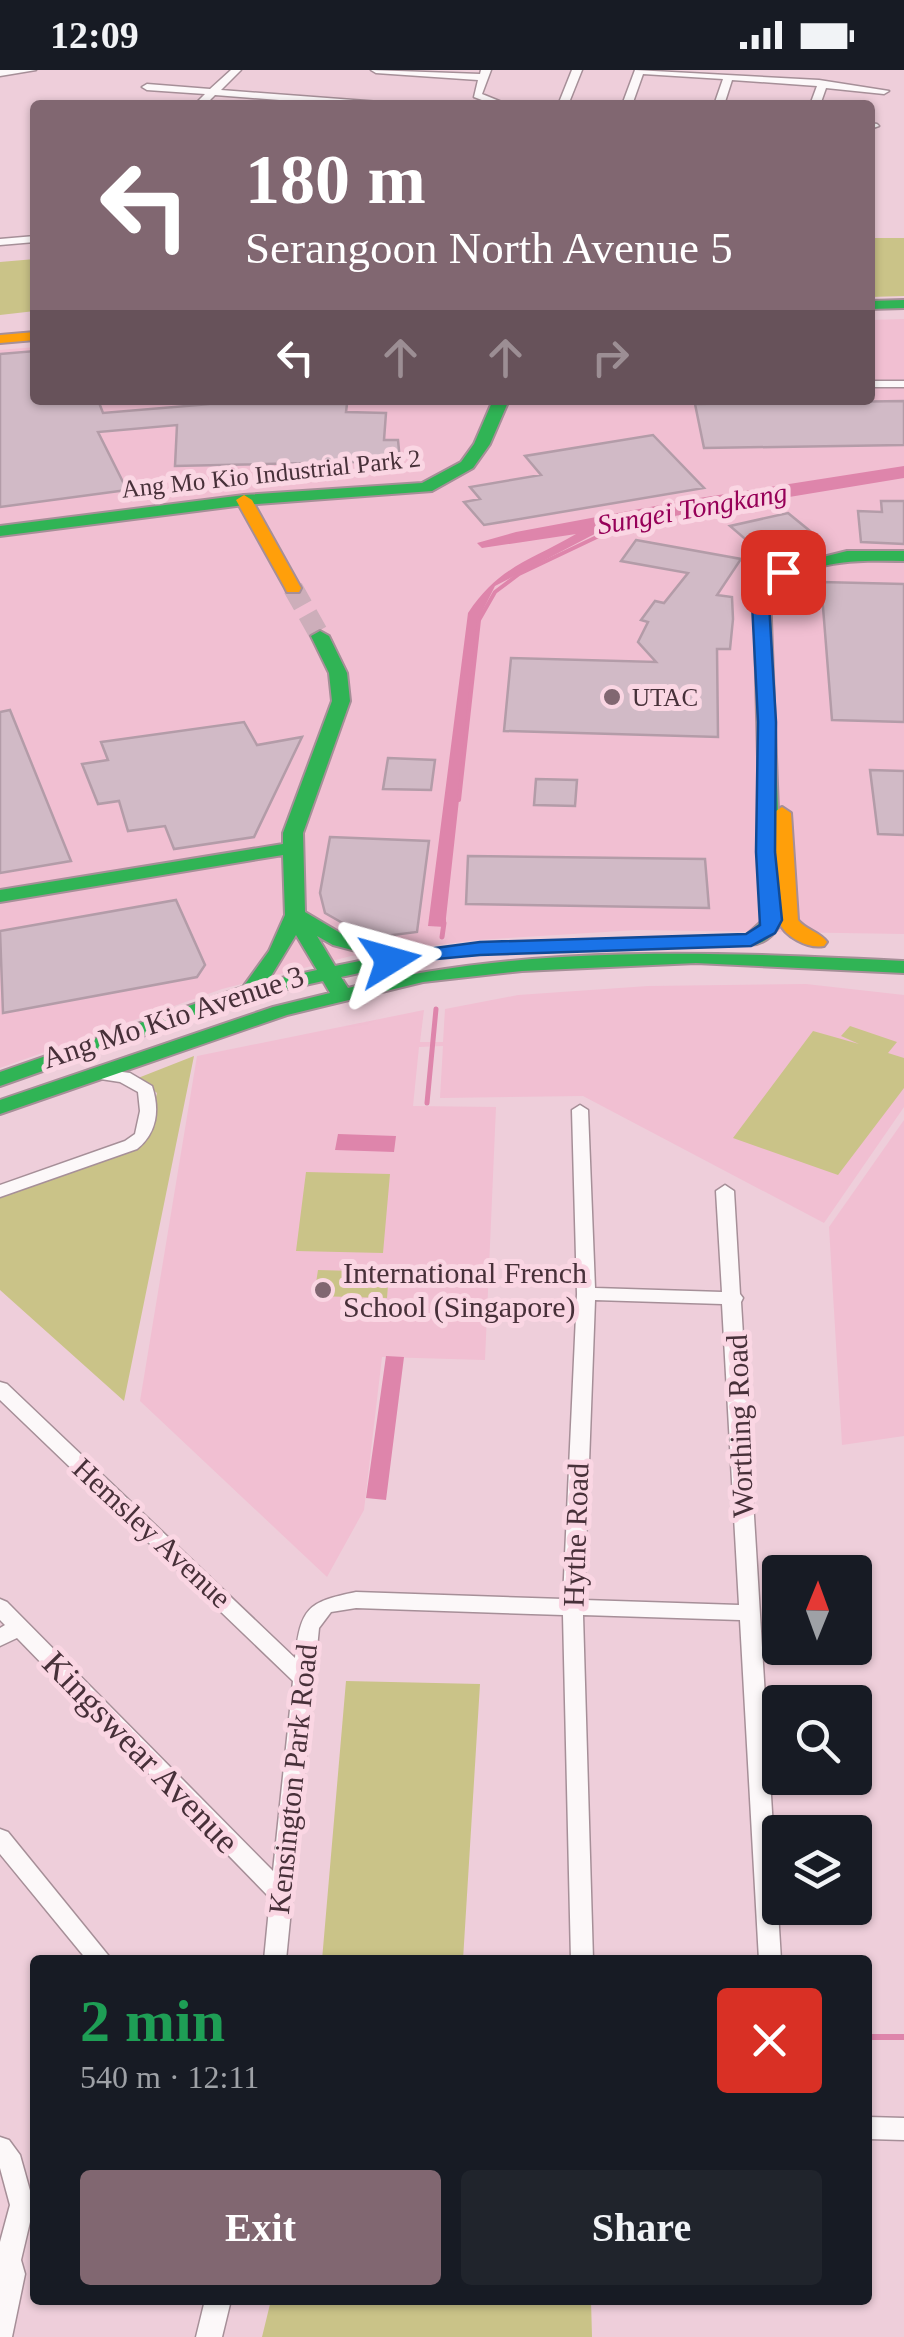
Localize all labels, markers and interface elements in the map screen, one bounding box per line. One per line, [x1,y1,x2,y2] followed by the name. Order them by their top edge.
[50,14,139,56] text: 12:09
[80,140,210,270] icon: left
[245,141,426,218] text: 180 m
[245,223,733,273] text: Serangoon North Avenue 5
[268,330,323,385] icon: left
[373,330,428,385] icon: ahead
[478,330,533,385] icon: ahead
[583,330,638,385] icon: right
[120,444,422,503] street label: Ang Mo Kio Industrial Park 2
[595,477,790,540] water label: Sungei Tongkang
[741,530,826,615] pin
[756,545,811,600] icon: arrive
[632,684,698,711] place label: UTAC
[601,686,623,708] marker: UTAC
[338,908,442,1012] position arrow
[38,959,308,1074] street label: Ang Mo Kio Avenue 3
[343,1256,587,1324] place label: International French School (Singapore)
[312,1279,334,1301] marker: International French School (Singapore)
[720,1334,759,1518] street label: Worthing Road
[67,1451,238,1614] street label: Hemsley Avenue
[556,1462,595,1608] street label: Hythe Road
[762,1555,872,1665] north arrow
[762,1555,872,1925] map controls
[262,1642,323,1916] street label: Kensington Park Road
[35,1644,247,1861] street label: Kingswear Avenue
[762,1685,872,1795] button: search
[762,1815,872,1925] button: layers
[80,1988,225,2054] text: 2 min
[717,1988,822,2093] button: close
[80,2059,259,2095] text: 540 m · 12:11
[80,2170,441,2285] button: Exit
[461,2170,822,2285] button: Share

